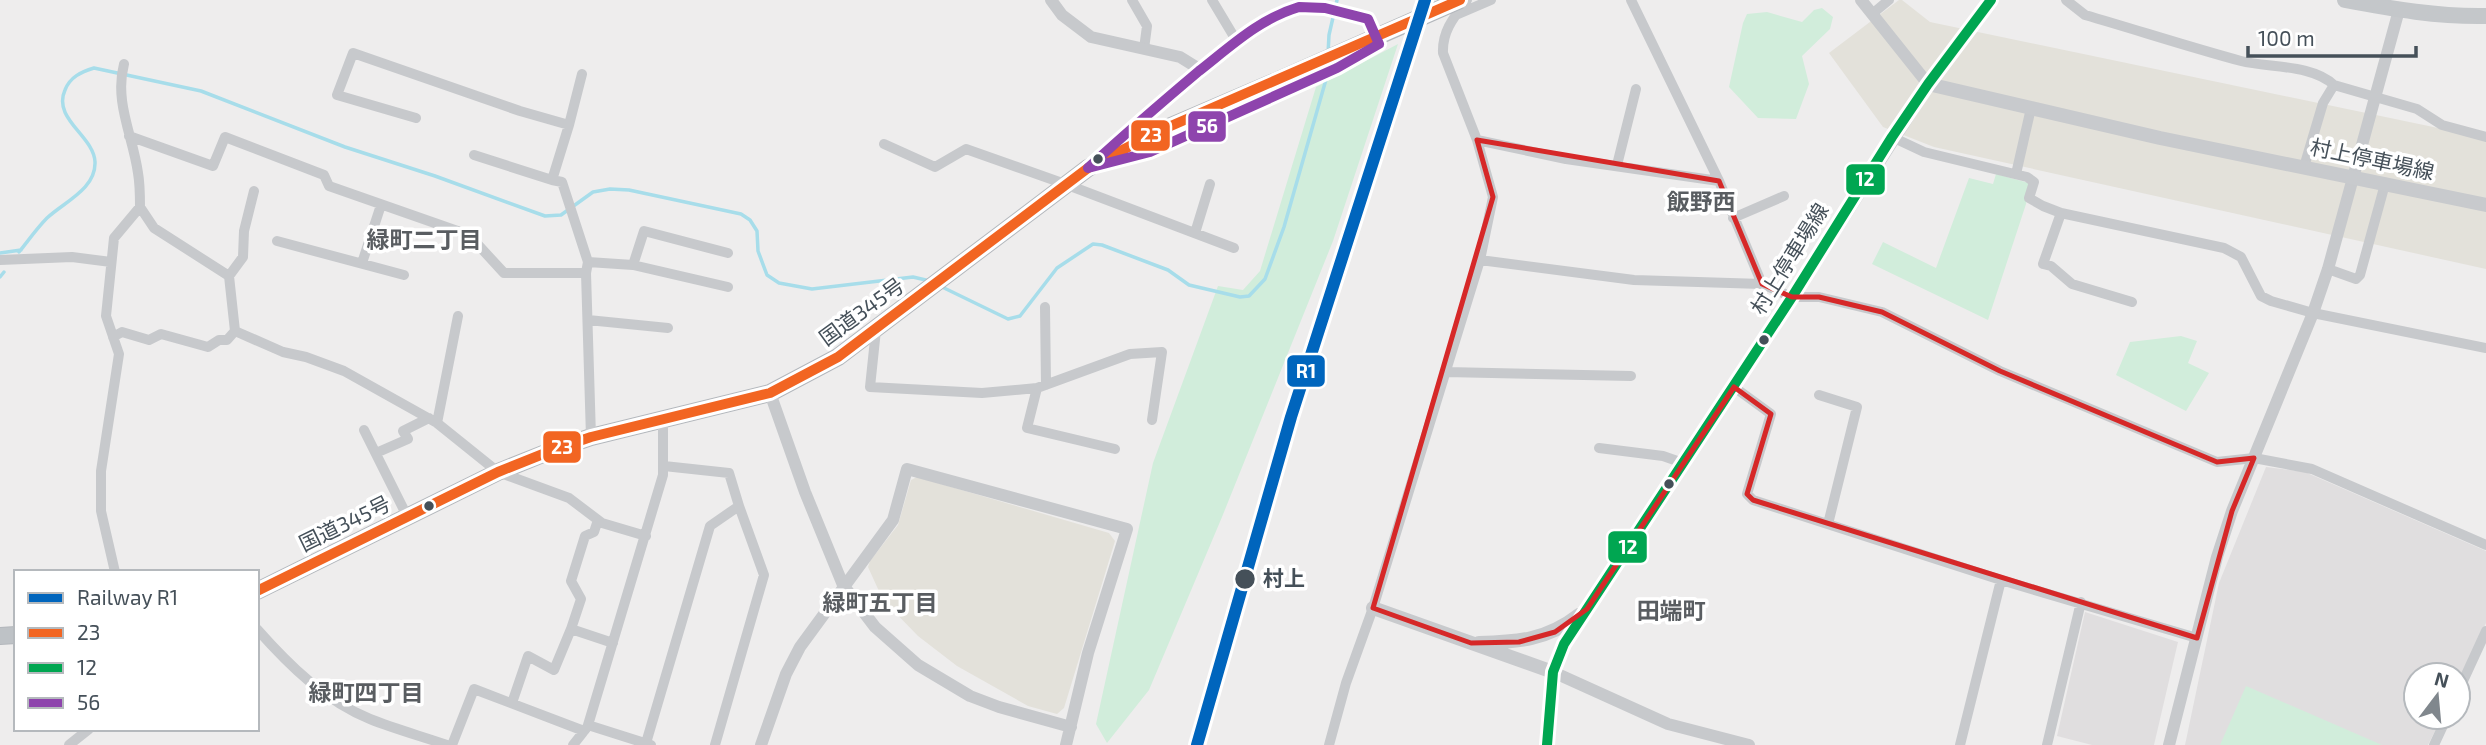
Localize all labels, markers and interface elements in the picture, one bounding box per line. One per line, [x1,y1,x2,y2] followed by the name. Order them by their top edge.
[2248,14,2416,58] scale bar
[2258,25,2315,50] text: 100 m
[1187,110,1227,143] line badge: 56
[1196,114,1218,137] text: 56
[1130,119,1171,152] line badge: 23
[1140,123,1162,146] text: 23
[2308,133,2437,184] street label: 村上停車場線
[1091,152,1105,166] unlabelled marker
[1845,163,1886,196] line badge: 12
[1855,167,1875,190] text: 12
[1667,187,1736,215] district label: 飯野西
[1745,198,1833,318] street label: 村上停車場線
[367,225,482,253] district label: 緑町二丁目
[814,272,908,350] street label: 国道345号
[1757,333,1771,347] unlabelled marker
[1286,354,1326,388] line badge: R1
[1296,359,1316,382] text: R1
[542,430,582,464] line badge: 23
[551,435,573,458] text: 23
[1662,477,1676,491] unlabelled marker
[294,490,394,556] street label: 国道345号
[422,499,436,513] unlabelled marker
[1607,530,1648,564] line badge: 12
[1618,535,1638,558] text: 12
[1263,565,1305,590] place label: 村上
[1233,567,1257,591] marker: 村上
[14,570,259,731] legend
[77,584,178,609] text: Railway R1
[823,588,938,616] district label: 緑町五丁目
[1637,596,1706,624] district label: 田端町
[77,619,100,644] text: 23
[77,654,97,679] text: 12
[2402,661,2472,731] north arrow
[2432,666,2452,692] text: N
[309,678,424,706] district label: 緑町四丁目
[77,689,100,714] text: 56

